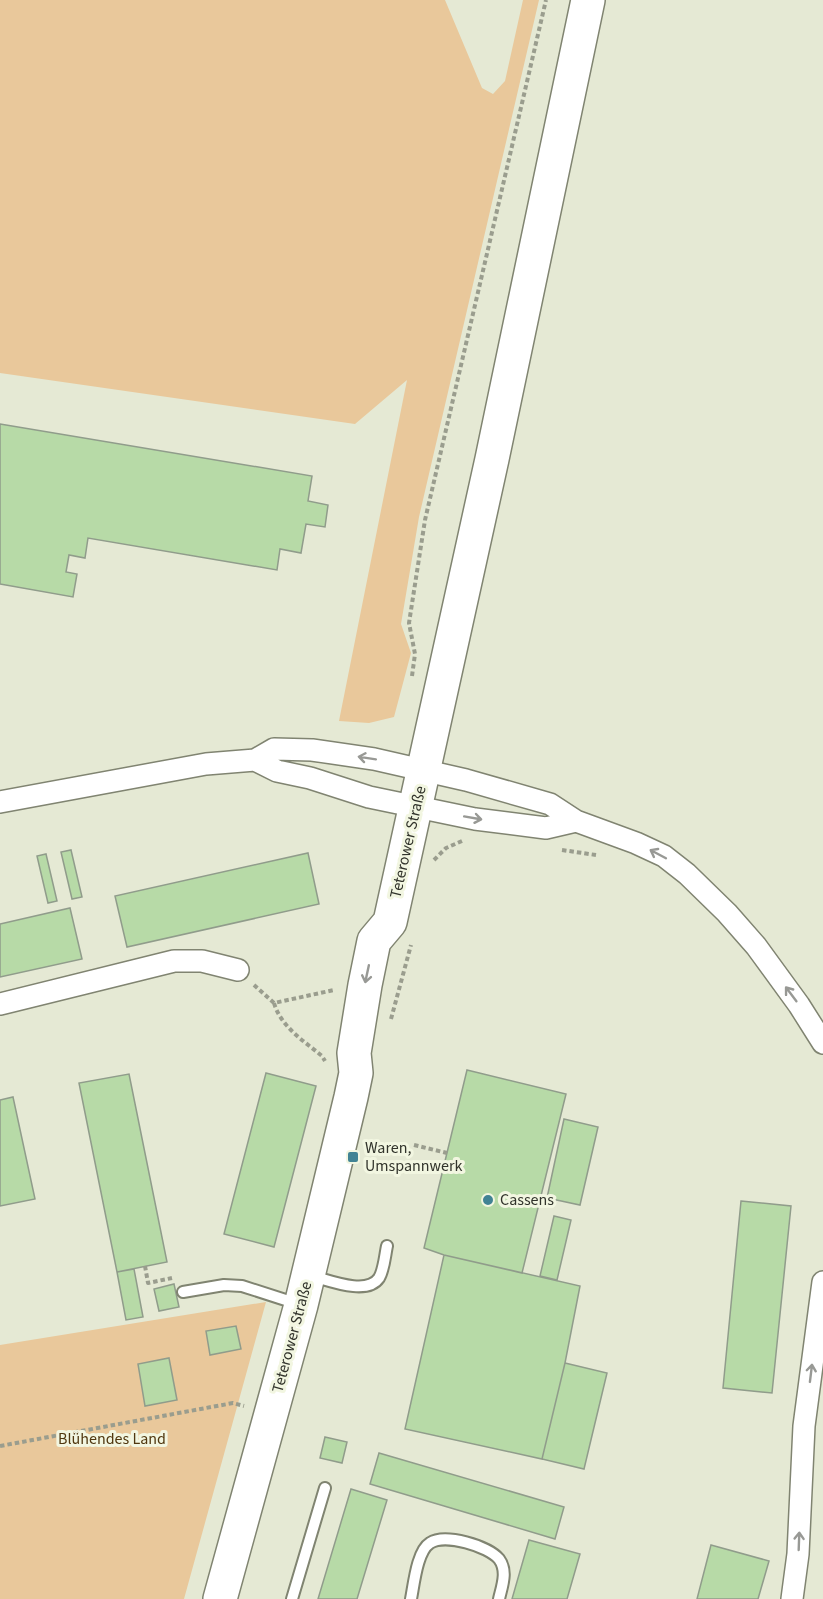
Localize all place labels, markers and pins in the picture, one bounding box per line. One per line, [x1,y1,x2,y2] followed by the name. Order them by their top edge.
[365,1137,462,1177] place label: Waren, Umspannwerk
[346,1150,360,1164] marker: Waren, Umspannwerk
[500,1189,554,1211] place label: Cassens
[481,1193,495,1207] marker: Cassens

